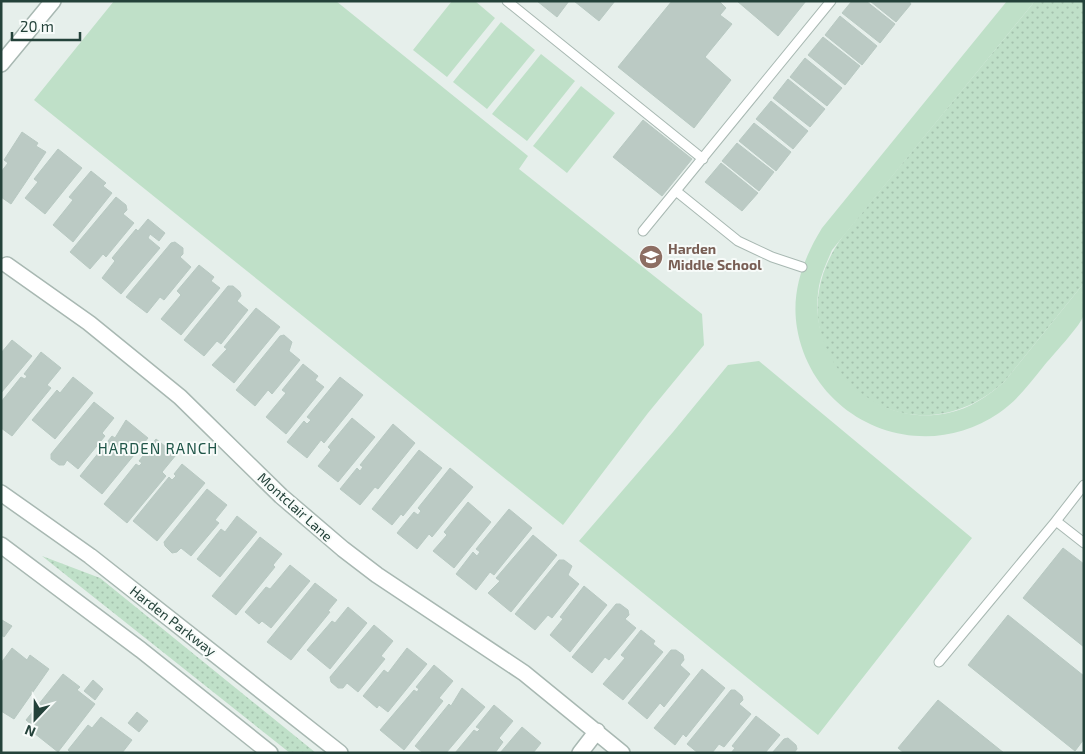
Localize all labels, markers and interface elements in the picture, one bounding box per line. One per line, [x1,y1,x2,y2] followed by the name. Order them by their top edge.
[12,10,80,42] scale bar
[20,17,54,35] text: 20 m
[668,240,762,273] place label: Harden Middle School
[638,244,664,270] school or university icon: Harden Middle School
[98,439,218,457] district label: HARDEN RANCH
[254,469,336,545] street label: Montclair Lane
[127,582,220,660] street label: Harden Parkway
[10,694,60,744] north arrow
[22,722,38,741] text: N

